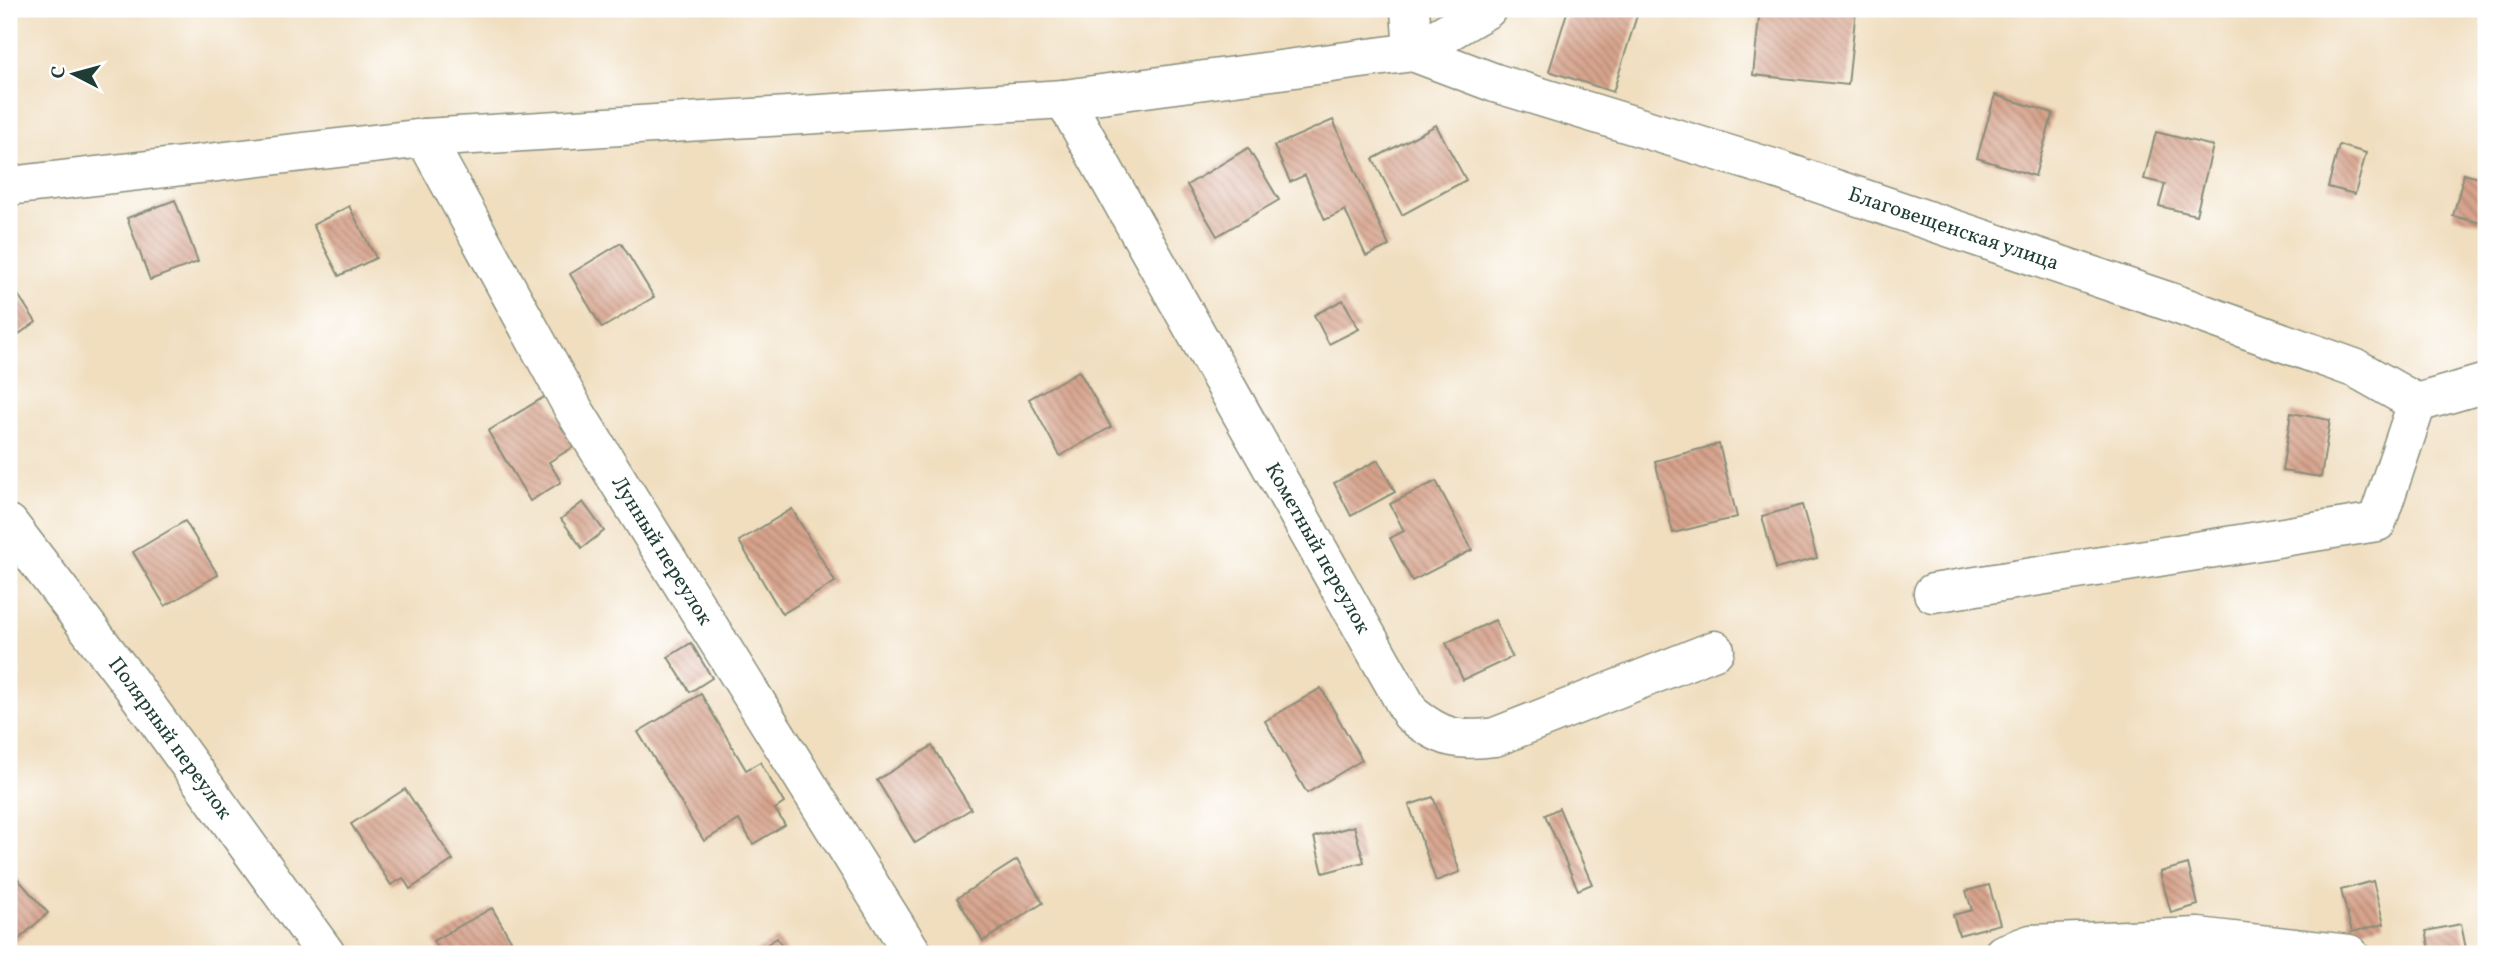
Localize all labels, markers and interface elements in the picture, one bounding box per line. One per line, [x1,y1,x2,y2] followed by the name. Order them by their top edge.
[38,38,108,108] north arrow
[46,65,73,80] text: С
[1844,180,2063,278] street label: Благовещенская улица
[1258,458,1377,639] street label: Кометный переулок
[604,471,719,631] street label: Лунный переулок
[101,651,239,825] street label: Полярный переулок

